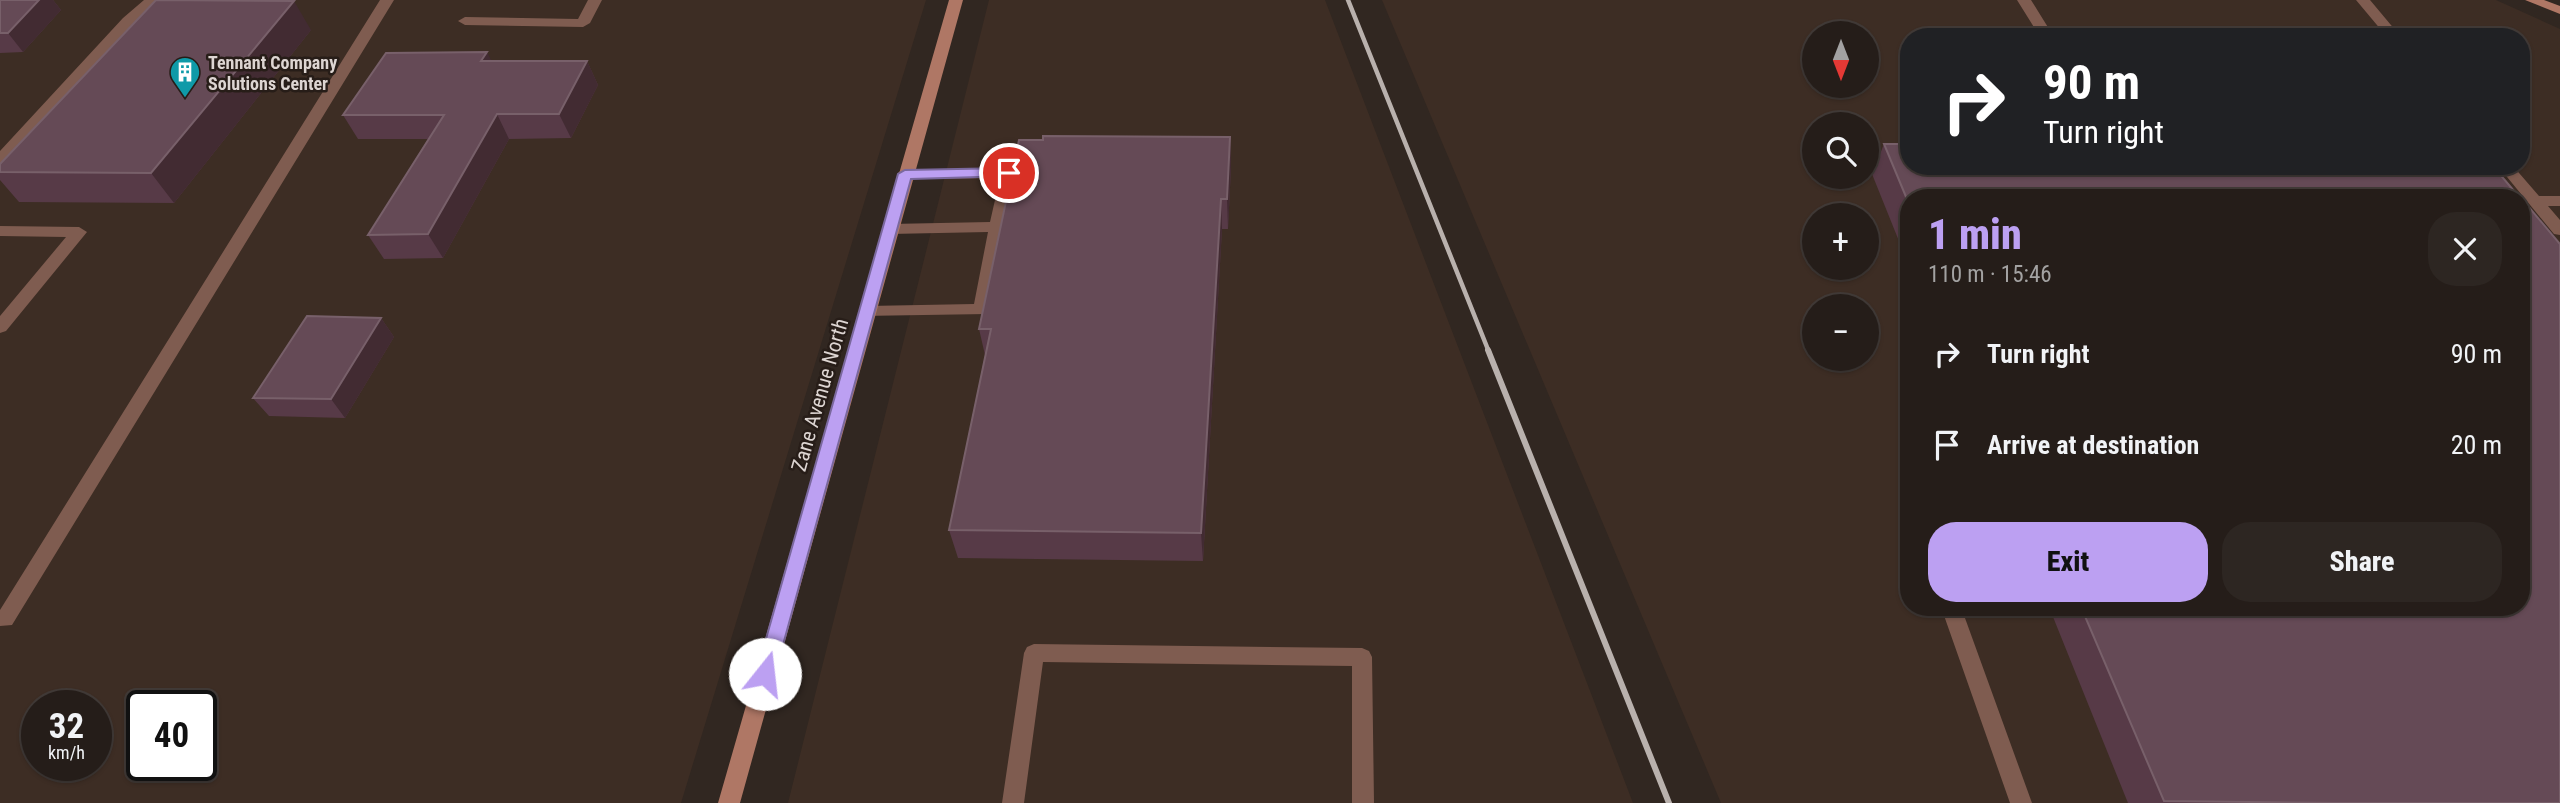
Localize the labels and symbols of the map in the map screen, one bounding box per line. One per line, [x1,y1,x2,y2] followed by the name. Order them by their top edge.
[1802,21,1880,98] north arrow
[208,52,337,94] place label: Tennant Company Solutions Center
[168,55,202,99] building icon: Tennant Company Solutions Center
[979,143,1039,203] pin
[787,316,853,474] street label: Zane Avenue North
[728,637,802,711] position arrow
[126,690,217,781] speed limit sign: 40

